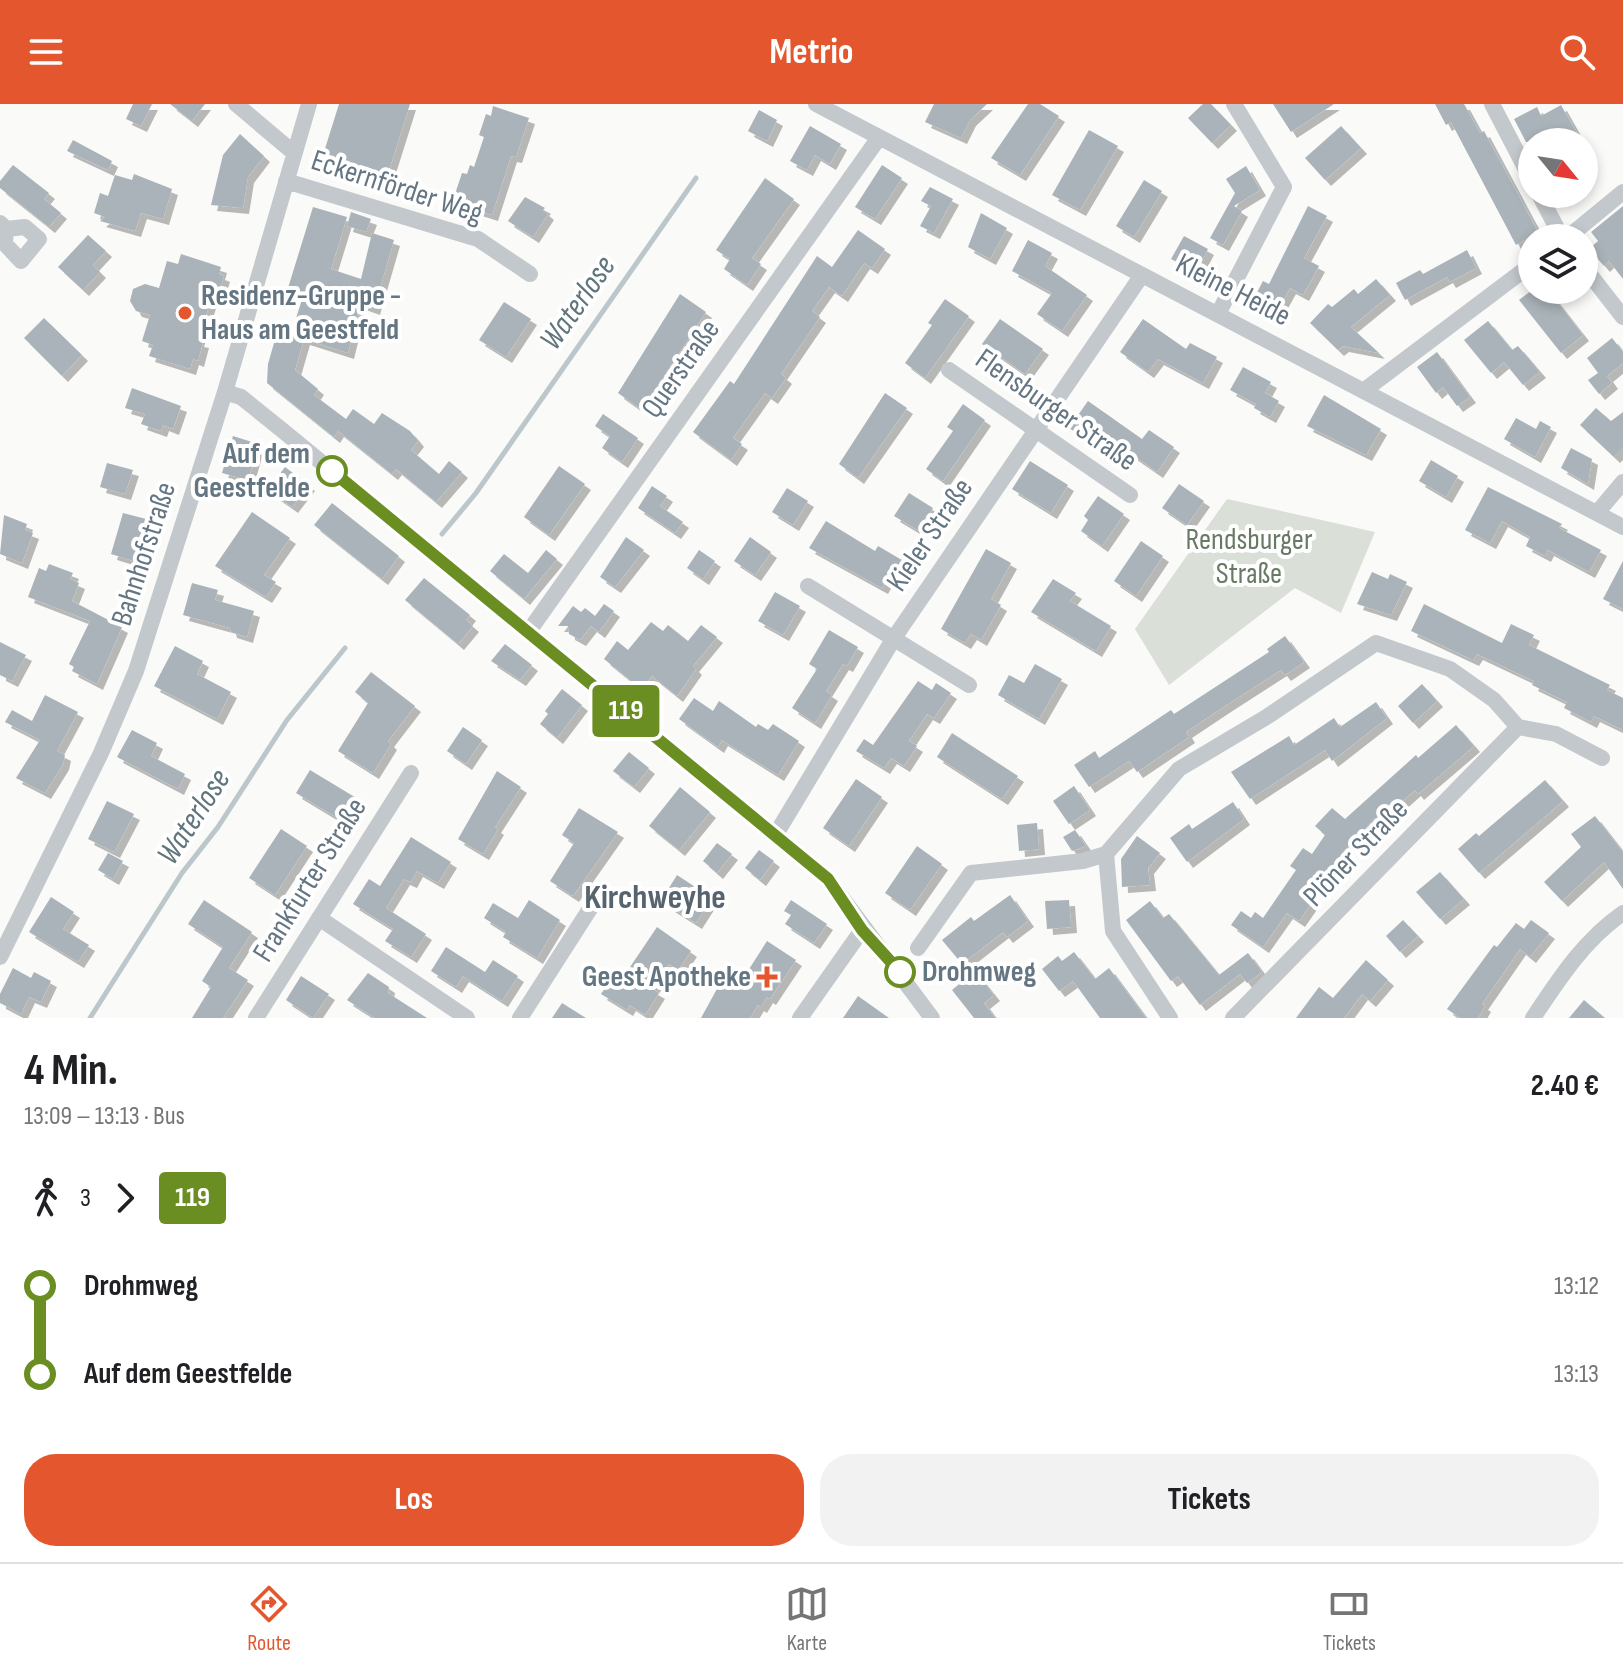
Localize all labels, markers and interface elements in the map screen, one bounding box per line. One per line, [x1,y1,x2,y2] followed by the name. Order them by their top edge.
[24,30,68,74] icon: menu
[1555,30,1599,74] icon: search
[769,31,854,74] text: Metrio
[1518,128,1598,208] north arrow
[1518,128,1598,304] map controls
[307,142,487,232] street label: Eckernförder Weg
[1518,224,1598,304] button: layers
[1170,246,1296,334] street label: Kleine Heide
[532,248,624,358] water label: Waterlose
[201,278,401,348] place label: Residenz-Gruppe - Haus am Geestfeld
[176,304,194,322] marker: Residenz-Gruppe - Haus am Geestfeld
[634,313,728,425] street label: Querstraße
[968,341,1144,479] street label: Flensburger Straße
[193,436,310,506] place label: Auf dem Geestfelde
[317,456,347,486] marker: Auf dem Geestfelde
[879,472,981,598] street label: Kieler Straße
[104,478,184,630] street label: Bahnhofstraße
[1186,522,1313,592] park label: Rendsburger Straße
[580,685,672,737] line badge: 119
[608,694,644,727] text: 119
[149,762,239,872] water label: Waterlose
[245,792,375,968] street label: Frankfurter Straße
[1296,792,1416,914] street label: Plöner Straße
[584,877,726,918] district label: Kirchweyhe
[922,954,1037,990] place label: Drohmweg
[885,957,915,987] marker: Drohmweg
[582,959,751,995] place label: Geest Apotheke
[758,968,776,986] marker: Geest Apotheke
[24,1044,118,1097] text: 4 Min.
[1531,1068,1599,1104] text: 2.40 €
[24,1101,185,1132] text: 13:09 – 13:13 · Bus
[24,1176,68,1220] icon: walk
[103,1176,147,1220] icon: forward
[175,1181,210,1214] text: 119
[80,1183,91,1214] text: 3
[84,1268,198,1304] text: Drohmweg
[1554,1271,1599,1302] text: 13:12
[84,1356,292,1392] text: Auf dem Geestfelde
[1554,1359,1599,1390] text: 13:13
[24,1454,804,1546] button: Los
[820,1454,1599,1546] button: Tickets
[247,1582,291,1657] tab: Route
[785,1582,829,1657] tab: Karte
[1323,1582,1376,1657] tab: Tickets

